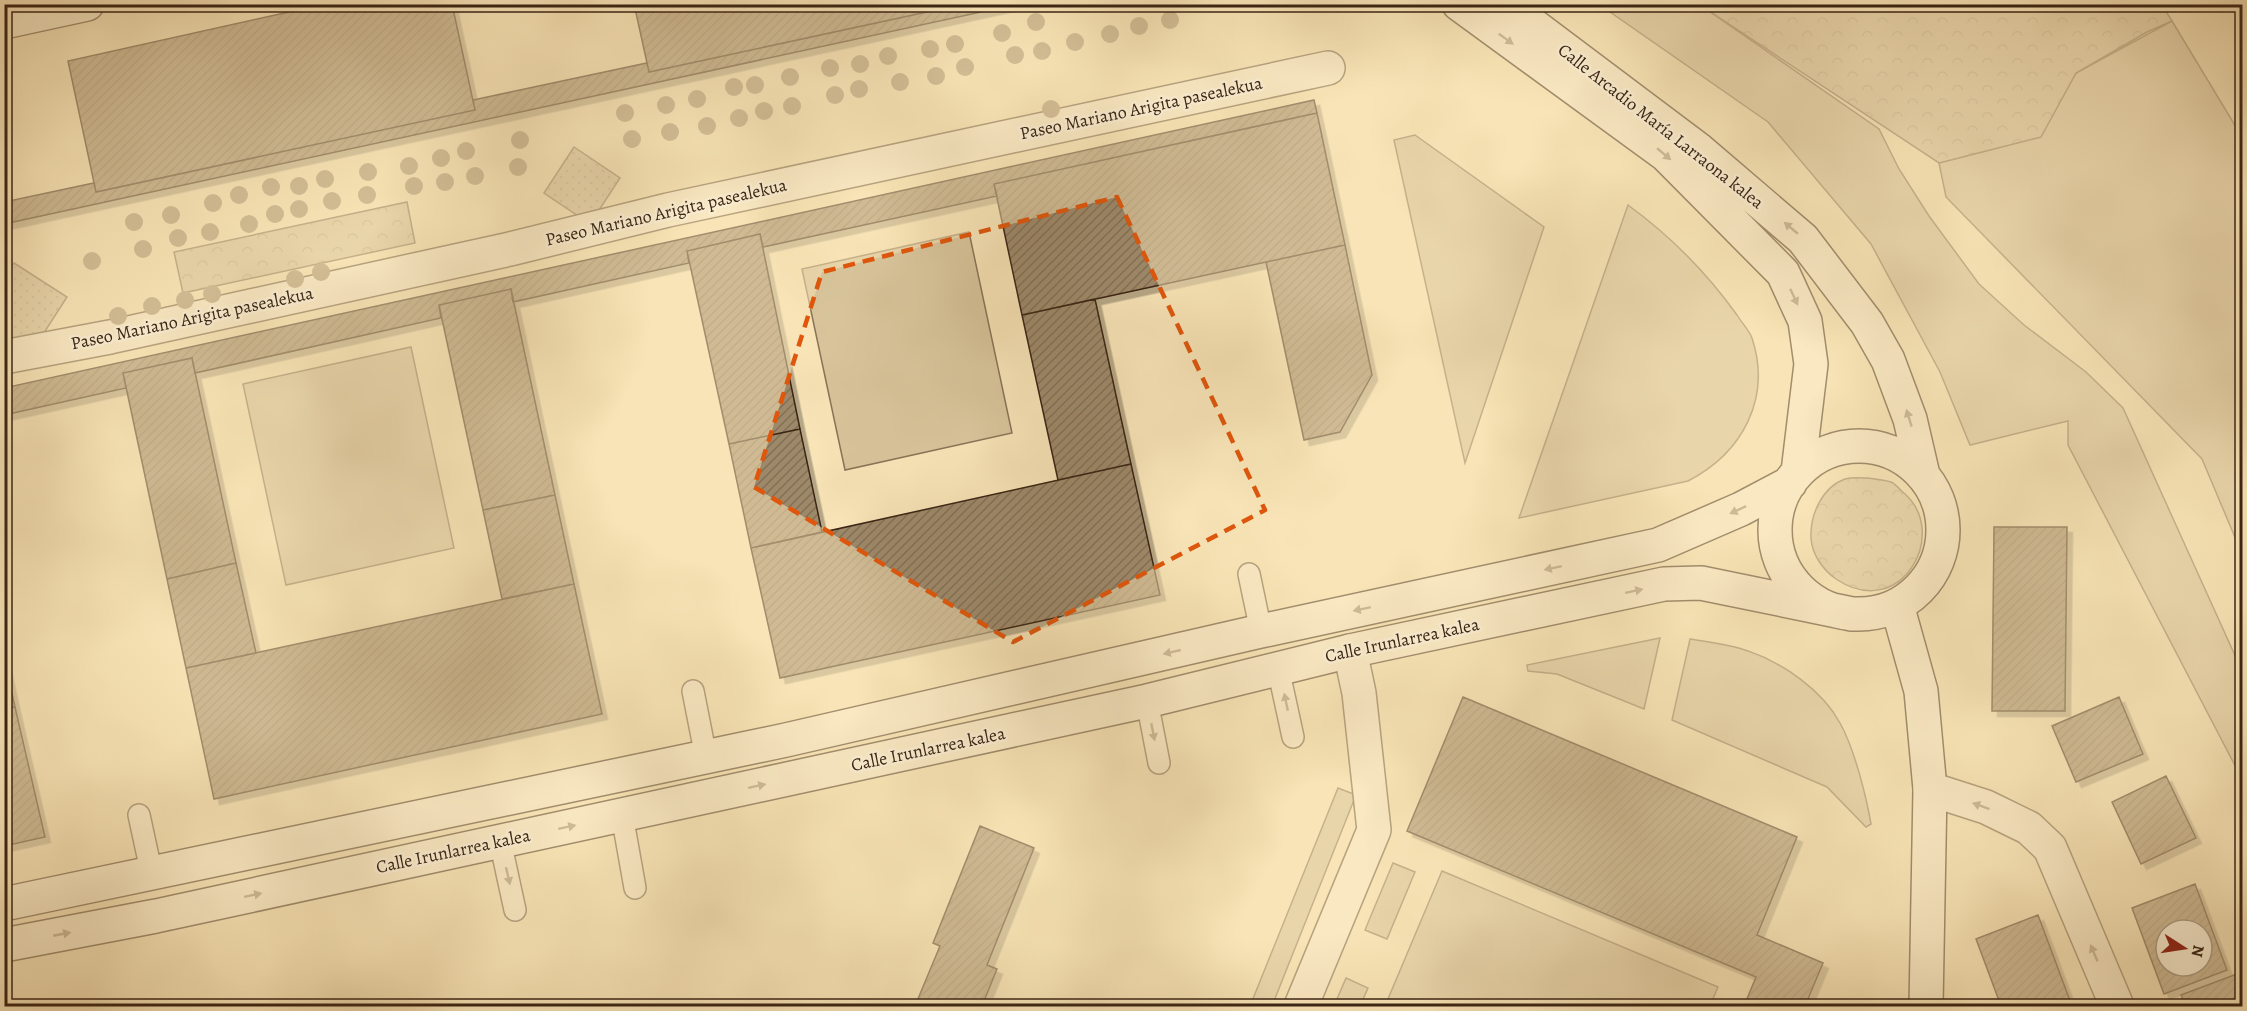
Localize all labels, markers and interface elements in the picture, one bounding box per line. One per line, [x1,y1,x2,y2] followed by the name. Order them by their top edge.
[1498,33,1514,45] one-way arrow
[1553,38,1770,214] street label: Calle Arcadio María Larraona kalea
[1018,70,1265,145] street label: Paseo Mariano Arigita pasealekua
[1656,148,1672,161] one-way arrow
[543,172,790,251] street label: Paseo Mariano Arigita pasealekua
[1783,222,1799,235] one-way arrow
[69,280,316,355] street label: Paseo Mariano Arigita pasealekua
[1789,289,1799,307] one-way arrow
[1904,409,1913,427] one-way arrow
[1730,505,1747,514] one-way arrow
[1543,564,1562,573] one-way arrow
[1624,586,1643,595] one-way arrow
[1353,605,1372,614] one-way arrow
[1323,612,1482,668] street label: Calle Irunlarrea kalea
[1163,647,1181,657] one-way arrow
[1280,693,1290,712] one-way arrow
[849,721,1008,777] street label: Calle Irunlarrea kalea
[1149,723,1158,742] one-way arrow
[748,781,767,790] one-way arrow
[1972,801,1990,811] one-way arrow
[557,822,576,831] one-way arrow
[374,823,533,879] street label: Calle Irunlarrea kalea
[503,866,513,885] one-way arrow
[244,890,263,899] one-way arrow
[2154,918,2214,978] north arrow
[53,929,72,938] one-way arrow
[2089,943,2099,961] one-way arrow
[2186,943,2210,959] text: N

